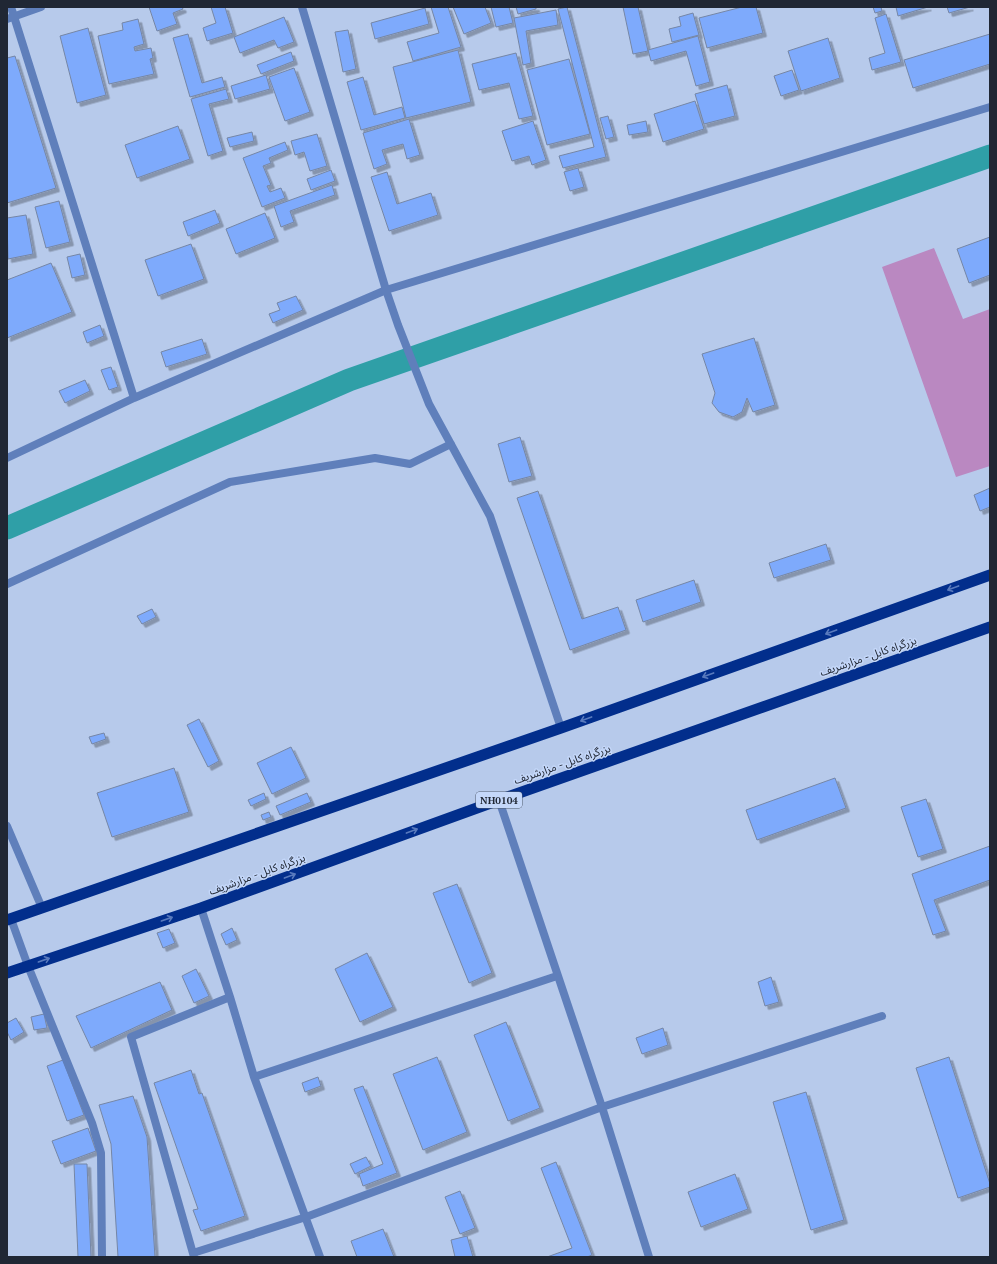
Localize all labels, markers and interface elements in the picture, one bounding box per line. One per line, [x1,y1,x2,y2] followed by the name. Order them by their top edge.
[947,585,960,592] one-way arrow
[825,628,837,636] one-way arrow
[818,633,918,679] street label: بزرگراه کابل - مزارشریف
[703,672,715,680] one-way arrow
[580,715,592,723] one-way arrow
[512,741,612,787] street label: بزرگراه کابل - مزارشریف
[476,792,522,808] road number: NH0104
[406,827,418,835] one-way arrow
[207,850,307,898] street label: بزرگراه کابل - مزارشریف
[283,871,295,879] one-way arrow
[160,915,173,922] one-way arrow
[37,956,50,963] one-way arrow

